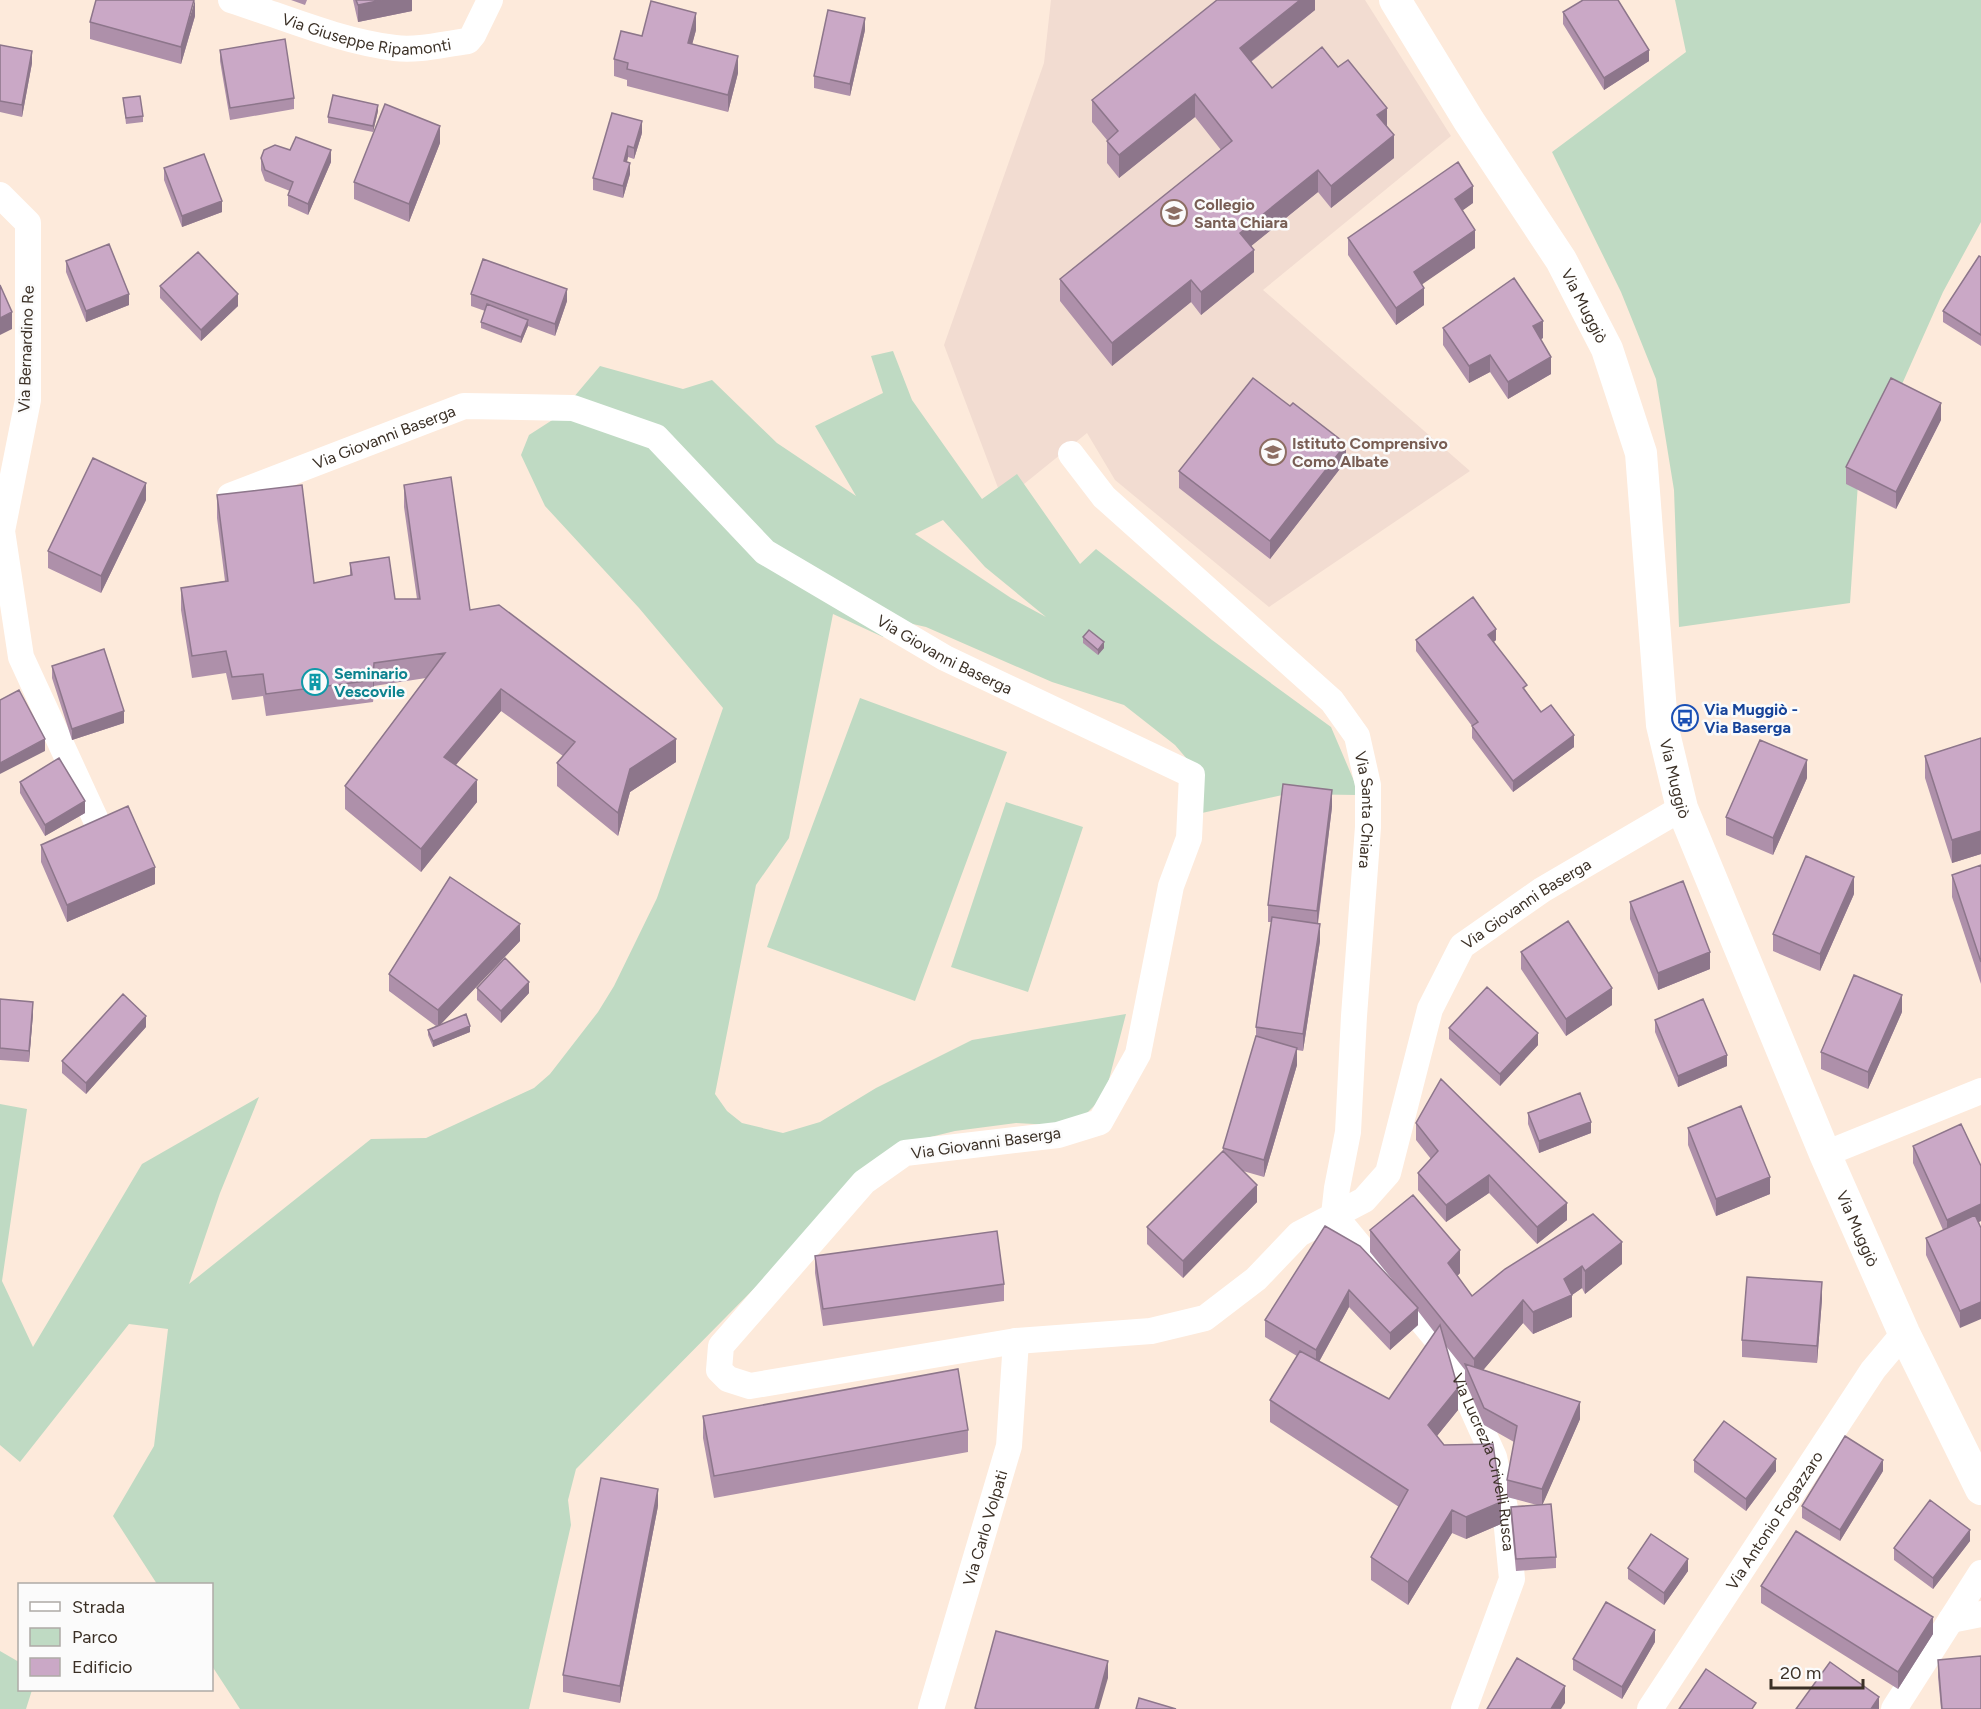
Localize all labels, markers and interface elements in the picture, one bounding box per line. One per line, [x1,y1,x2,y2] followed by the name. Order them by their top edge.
[280,9,452,58] street label: Via Giuseppe Ripamonti
[1194,195,1288,232] place label: Collegio Santa Chiara
[1159,198,1189,228] school or university icon: Collegio Santa Chiara
[1558,265,1612,346] street label: Via Muggiò
[14,285,38,413] street label: Via Bernardino Re
[310,401,458,473] street label: Via Giovanni Baserga
[1292,434,1448,471] place label: Istituto Comprensivo Como Albate
[1258,437,1288,467] school or university icon: Istituto Comprensivo Como Albate
[873,611,1015,698] street label: Via Giovanni Baserga
[334,664,408,701] place label: Seminario Vescovile
[300,667,330,697] building icon: Seminario Vescovile
[1704,700,1798,737] place label: Via Muggiò - Via Baserga
[1670,703,1700,733] bus stop icon: Via Muggiò - Via Baserga
[1656,737,1695,821] street label: Via Muggiò
[1351,749,1378,869] street label: Via Santa Chiara
[1458,854,1594,953] street label: Via Giovanni Baserga
[910,1123,1062,1163] street label: Via Giovanni Baserga
[1833,1187,1883,1269] street label: Via Muggiò
[1448,1370,1519,1552] street label: Via Lucrezia Crivelli Rusca
[1722,1447,1827,1593] street label: Via Antonio Fogazzaro
[959,1468,1011,1588] street label: Via Carlo Volpati
[18,1583,213,1691] legend
[72,1596,125,1618] text: Strada
[72,1626,118,1648] text: Parco
[1771,1652,1862,1690] scale bar
[72,1656,133,1678] text: Edificio
[1780,1662,1821,1684] text: 20 m

